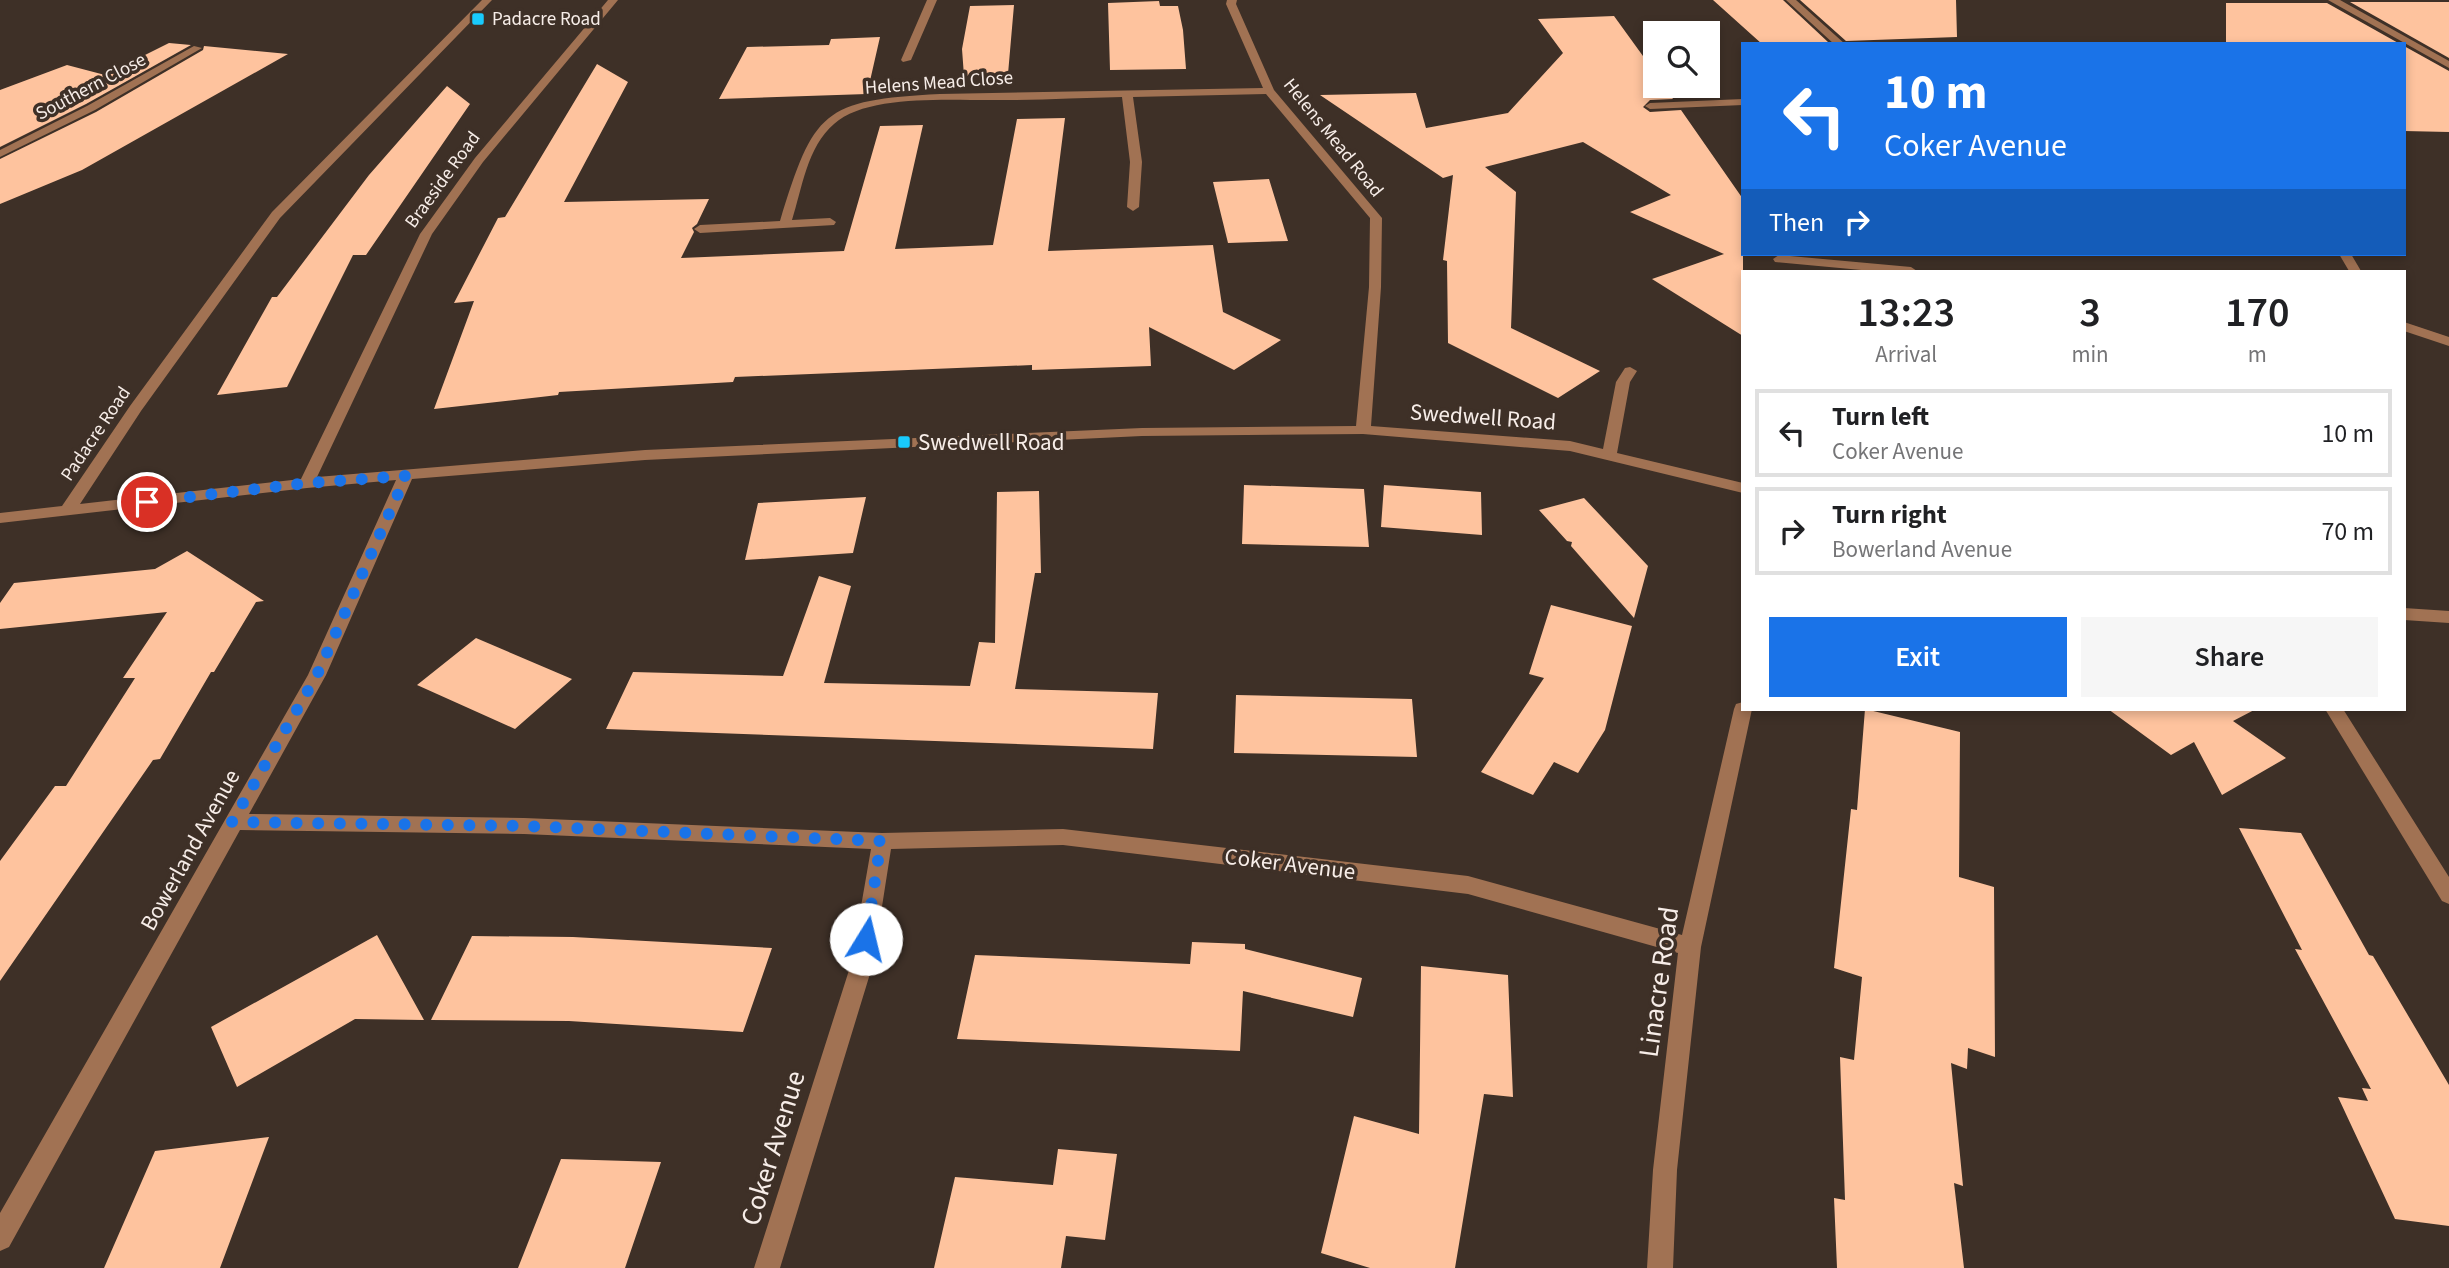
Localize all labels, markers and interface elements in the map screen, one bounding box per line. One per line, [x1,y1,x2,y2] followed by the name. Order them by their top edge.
[492,6,601,33] place label: Padacre Road
[470,11,486,27] marker: Padacre Road
[1643,21,1720,98] map controls
[1643,21,1720,98] button: search
[31,47,151,127] street label: Southern Close
[1884,58,1988,128] text: 10 m
[864,64,1014,102] street label: Helens Mead Close
[1769,70,1860,161] icon: left
[1277,73,1389,203] street label: Helens Mead Road
[1884,123,2067,169] text: Coker Avenue
[399,126,487,234] street label: Braeside Road
[1838,203,1876,241] icon: right
[1769,204,1824,241] text: Then
[1857,283,1955,343] text: 13:23
[2079,283,2101,343] text: 3
[2225,283,2290,343] text: 170
[1875,338,1937,371] text: Arrival
[2071,338,2109,371] text: min
[2248,338,2267,371] text: m
[54,381,138,487] street label: Padacre Road
[1409,395,1557,439] street label: Swedwell Road
[1832,398,1929,435] text: Turn left
[1773,414,1811,452] icon: left
[2321,415,2374,452] text: 10 m
[918,426,1064,459] place label: Swedwell Road
[896,434,912,450] marker: Swedwell Road
[1832,435,1963,468] text: Coker Avenue
[117,472,177,532] pin
[128,483,166,521] icon: arrive
[1832,496,1947,533] text: Turn right
[1773,512,1811,550] icon: right
[2321,513,2374,550] text: 70 m
[1832,533,2012,566] text: Bowerland Avenue
[1769,617,2067,697] button: Exit
[2081,617,2378,697] button: Share
[132,763,248,937] street label: Bowerland Avenue
[1223,840,1357,888] street label: Coker Avenue
[829,902,903,976] position arrow
[1629,904,1689,1060] street label: Linacre Road
[730,1066,816,1230] street label: Coker Avenue

